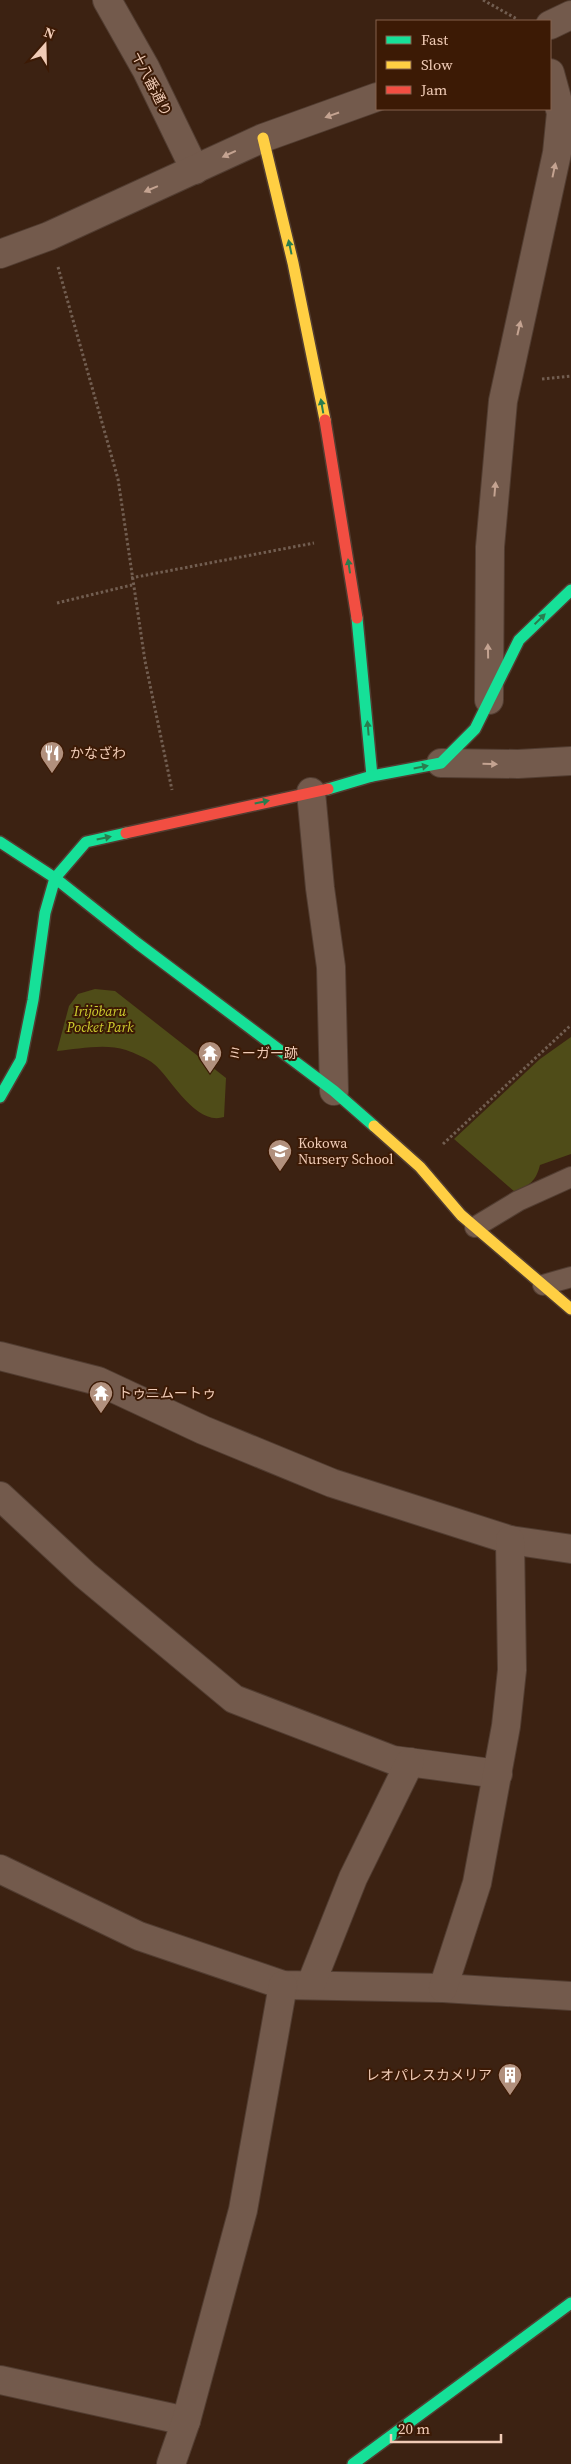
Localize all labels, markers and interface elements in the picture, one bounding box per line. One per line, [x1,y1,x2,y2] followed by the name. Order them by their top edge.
[20,20,70,70] north arrow
[376,20,551,110] legend
[41,22,58,44] text: N
[421,29,448,50] text: Fast
[127,48,177,120] street label: 十八番通り
[421,54,453,75] text: Slow
[420,79,448,100] text: Jam
[324,111,339,119] one-way arrow
[222,150,237,158] one-way arrow
[550,162,558,177] one-way arrow
[144,186,158,194] one-way arrow
[286,239,294,254] one-way arrow
[515,321,523,336] one-way arrow
[317,398,325,414] one-way arrow
[491,481,499,497] one-way arrow
[345,558,353,574] one-way arrow
[534,614,546,626] one-way arrow
[484,643,492,659] one-way arrow
[364,719,372,735] one-way arrow
[39,740,65,774] restaurant icon: かなざわ
[70,743,126,763] place label: かなざわ
[482,760,498,768] one-way arrow
[413,762,429,770] one-way arrow
[255,798,271,806] one-way arrow
[96,834,112,842] one-way arrow
[65,1001,134,1037] park label: Irijōbaru Pocket Park
[197,1040,223,1074] temple icon: ミーガー跡
[228,1043,298,1063] place label: ミーガー跡
[298,1133,393,1169] place label: Kokowa Nursery School
[267,1138,293,1172] school or university icon: Kokowa Nursery School
[88,1380,114,1414] temple icon: トゥニムートゥ
[118,1383,216,1403] place label: トゥニムートゥ
[497,2062,523,2096] building icon: レオパレスカメリア
[366,2065,492,2085] place label: レオパレスカメリア
[391,2412,501,2444] scale bar
[398,2418,430,2439] text: 20 m

